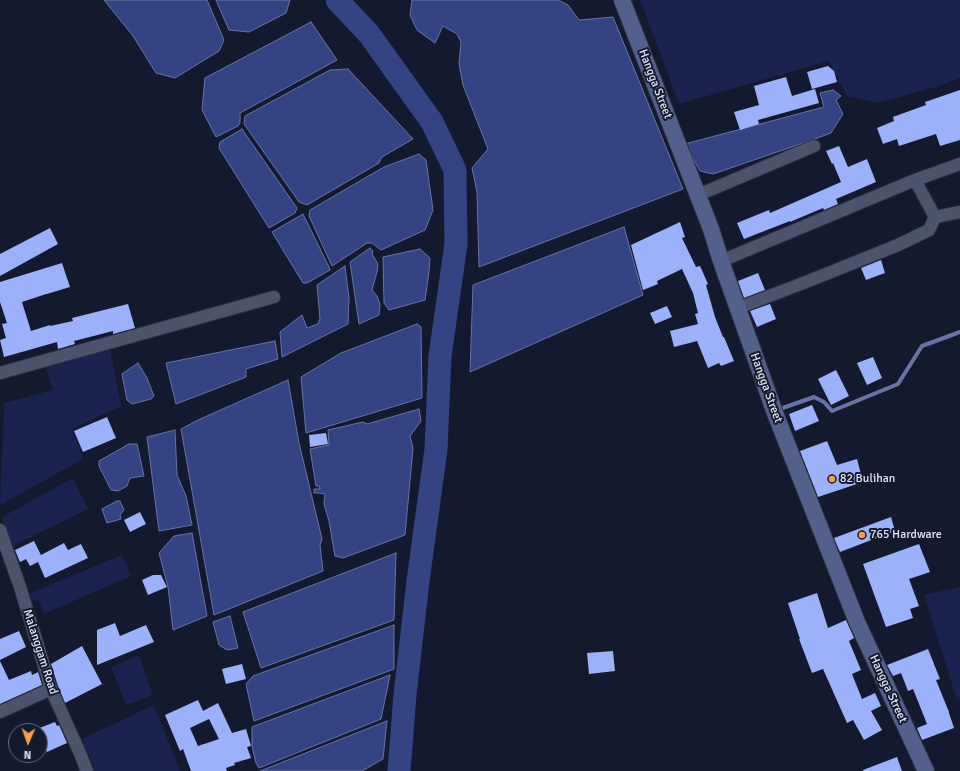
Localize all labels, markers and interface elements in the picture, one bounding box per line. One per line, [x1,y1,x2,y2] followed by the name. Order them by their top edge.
[635,47,675,121] street label: Hangga Street
[747,351,785,425] street label: Hangga Street
[840,472,895,486] place label: 82 Bulihan
[827,474,837,484] marker: 82 Bulihan
[870,528,942,542] place label: 765 Hardware
[857,530,867,540] marker: 765 Hardware
[19,608,61,696] street label: Malanggam Road
[866,653,910,725] street label: Hangga Street
[8,723,48,763] north arrow
[24,748,32,761] text: N

